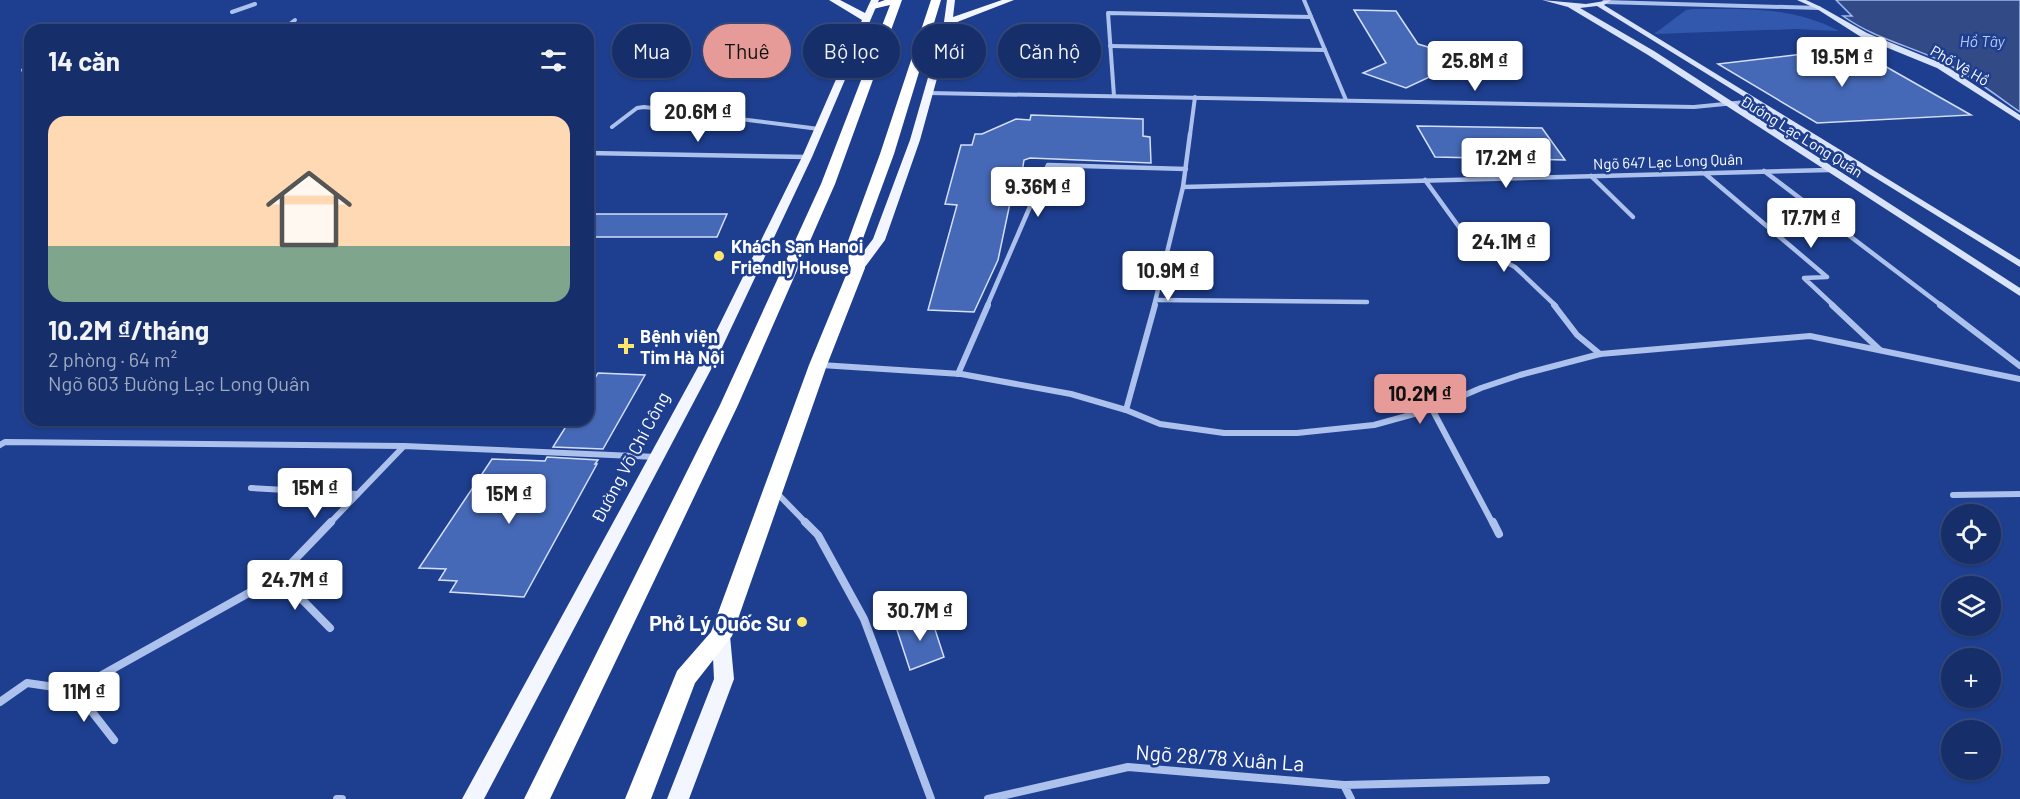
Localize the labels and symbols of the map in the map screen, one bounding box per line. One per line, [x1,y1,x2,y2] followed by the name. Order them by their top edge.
[1959,31,2005,50] water label: Hồ Tây
[1787,37,1897,88] pin: 19.5M ₫
[1420,41,1530,92] pin: 25.8M ₫
[1927,41,1993,89] street label: Phố Vệ Hồ
[1738,91,1866,181] street label: Đường Lạc Long Quân
[643,92,753,143] pin: 20.6M ₫
[1451,138,1561,189] pin: 17.2M ₫
[1593,149,1743,173] street label: Ngõ 647 Lạc Long Quân
[983,167,1093,218] pin: 9.36M ₫
[1756,198,1866,249] pin: 17.7M ₫
[1449,222,1559,273] pin: 24.1M ₫
[731,235,863,278] place label: Khách Sạn Hanoi Friendly House
[712,249,726,263] marker: Khách Sạn Hanoi Friendly House
[1113,251,1223,302] pin: 10.9M ₫
[640,325,725,368] place label: Bệnh viện Tim Hà Nội
[617,337,635,355] marker: Bệnh viện Tim Hà Nội
[1365,374,1475,425] pin: 10.2M ₫
[586,388,674,526] street label: Đường Võ Chí Công
[273,468,357,519] pin: 15M ₫
[467,474,551,525] pin: 15M ₫
[240,560,350,611] pin: 24.7M ₫
[865,591,975,642] pin: 30.7M ₫
[649,610,791,635] place label: Phở Lý Quốc Sư
[795,615,809,629] marker: Phở Lý Quốc Sư
[42,672,126,723] pin: 11M ₫
[1135,739,1305,775] street label: Ngõ 28/78 Xuân La

